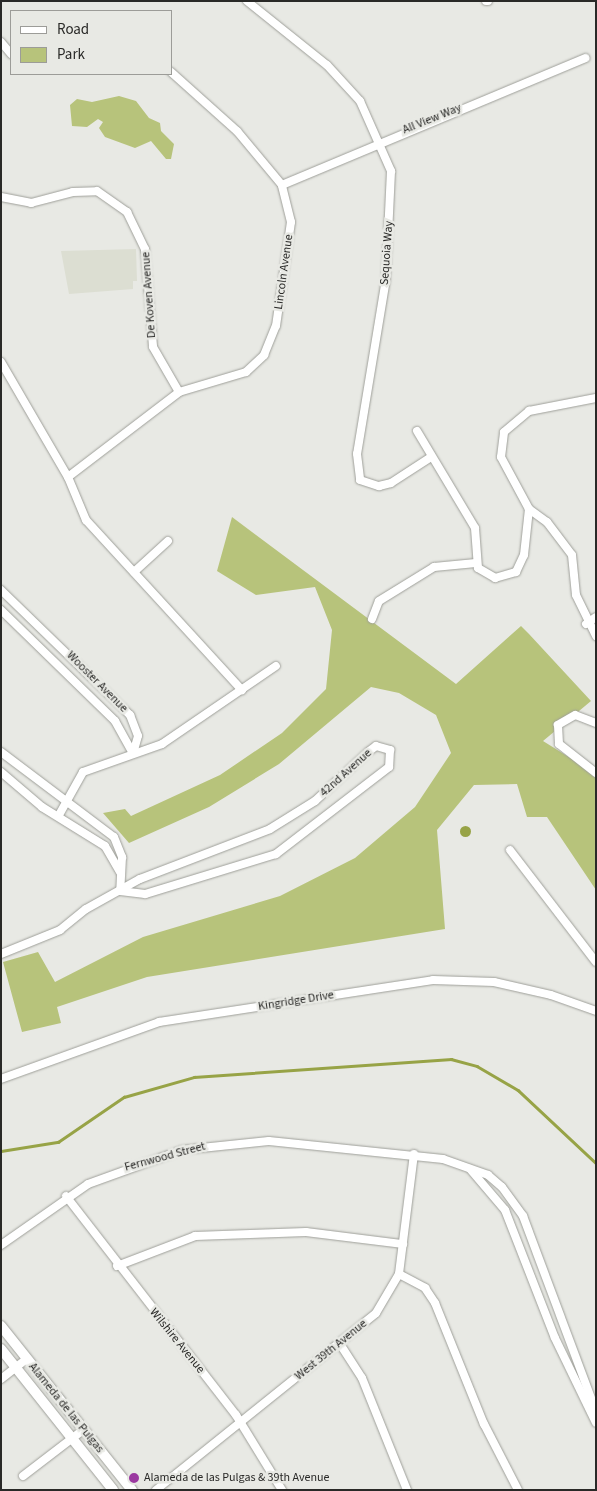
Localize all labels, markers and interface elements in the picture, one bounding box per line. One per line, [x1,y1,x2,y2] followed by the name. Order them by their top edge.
[10,10,172,75] legend
[57,19,89,40] text: Road
[57,44,85,65] text: Park
[401,101,463,137] street label: All View Way
[378,220,396,286] street label: Sequoia Way
[272,233,296,311] street label: Lincoln Avenue
[139,251,159,339] street label: De Koven Avenue
[63,648,131,716] street label: Wooster Avenue
[317,746,375,800] street label: 42nd Avenue
[257,988,335,1014] street label: Kingridge Drive
[123,1139,207,1175] street label: Fernwood Street
[146,1306,208,1376] street label: Wilshire Avenue
[292,1317,370,1383] street label: West 39th Avenue
[25,1360,107,1456] street label: Alameda de las Pulgas
[144,1471,329,1485] place label: Alameda de las Pulgas & 39th Avenue
[128,1472,140,1484] marker: Alameda de las Pulgas & 39th Avenue

